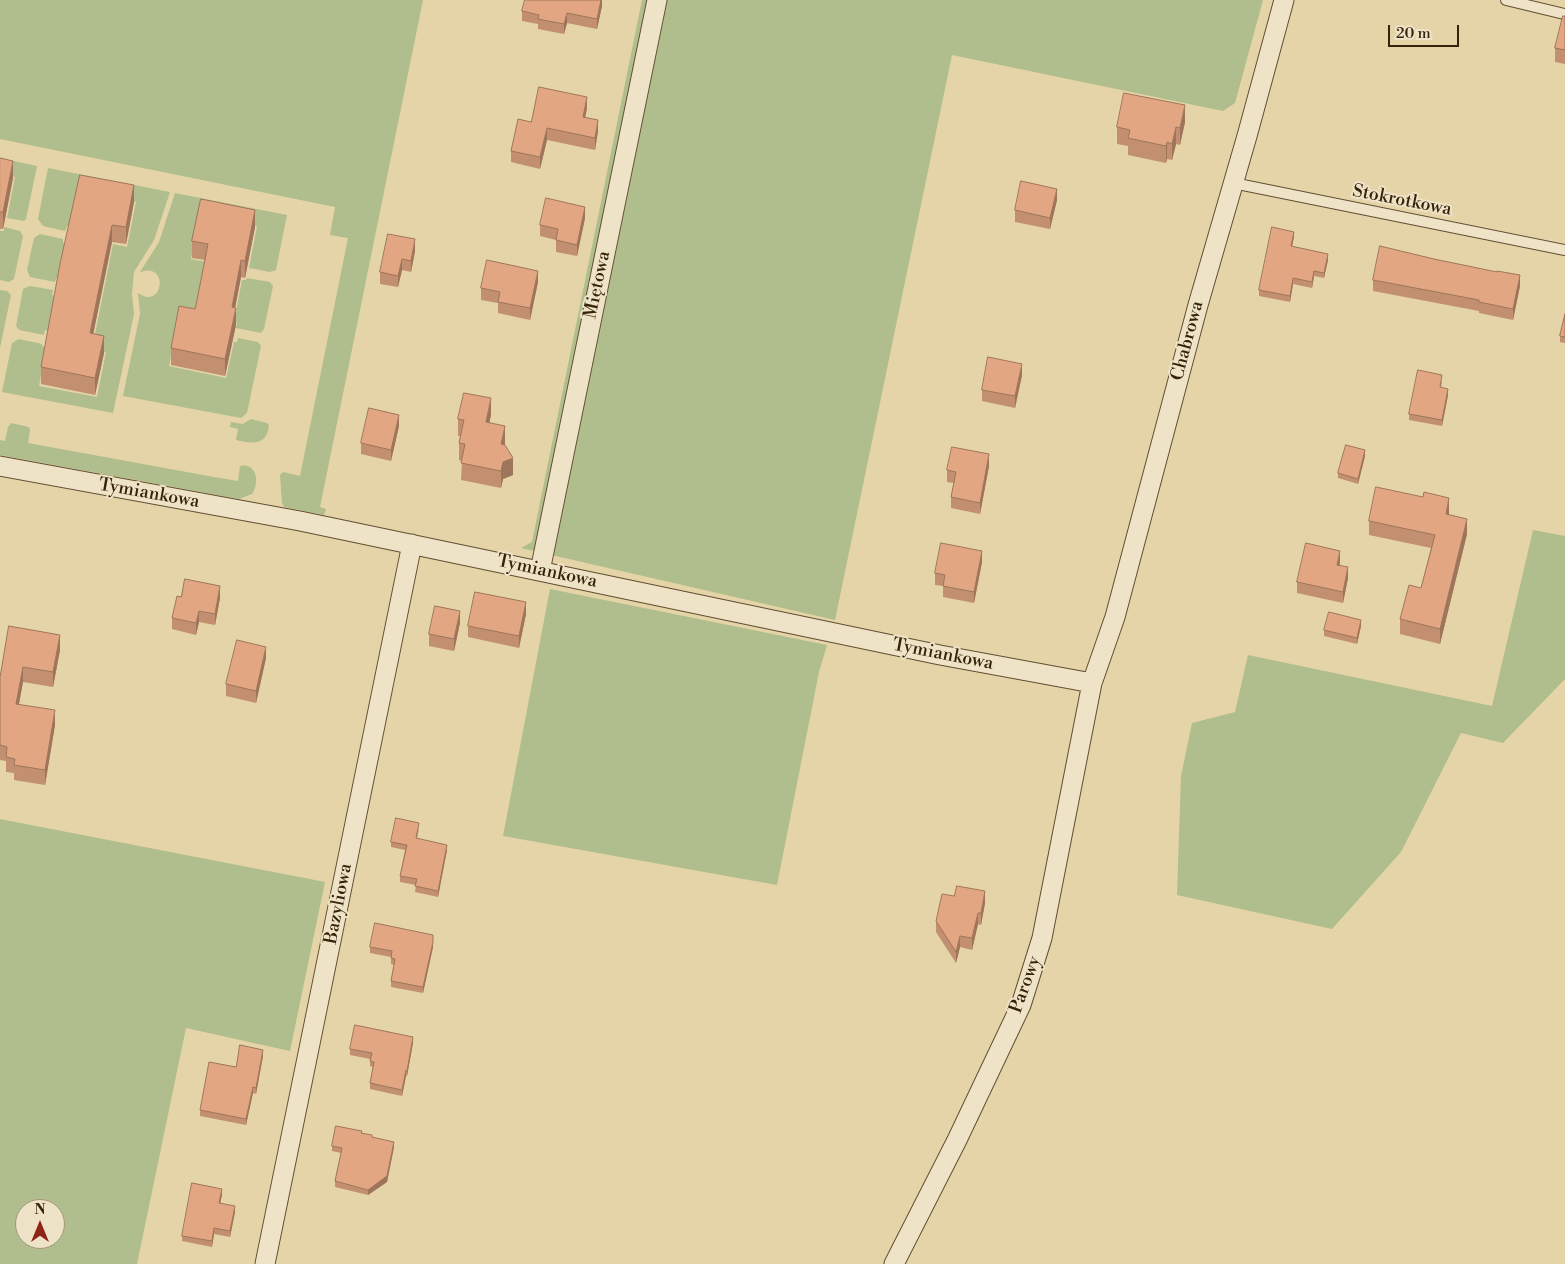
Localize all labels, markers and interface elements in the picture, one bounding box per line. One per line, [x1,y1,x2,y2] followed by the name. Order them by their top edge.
[1390,15,1461,47] scale bar
[1396,24,1431,43] text: 20 m
[1351,181,1453,221] street label: Stokrotkowa
[580,249,616,321] street label: Miętowa
[1167,299,1209,383] street label: Chabrowa
[97,475,201,513] street label: Tymiankowa
[495,551,599,593] street label: Tymiankowa
[891,635,995,675] street label: Tymiankowa
[321,862,357,946] street label: Bazyliowa
[1006,954,1046,1016] street label: Parowy
[15,1199,65,1249] north arrow
[34,1201,46,1219] text: N

